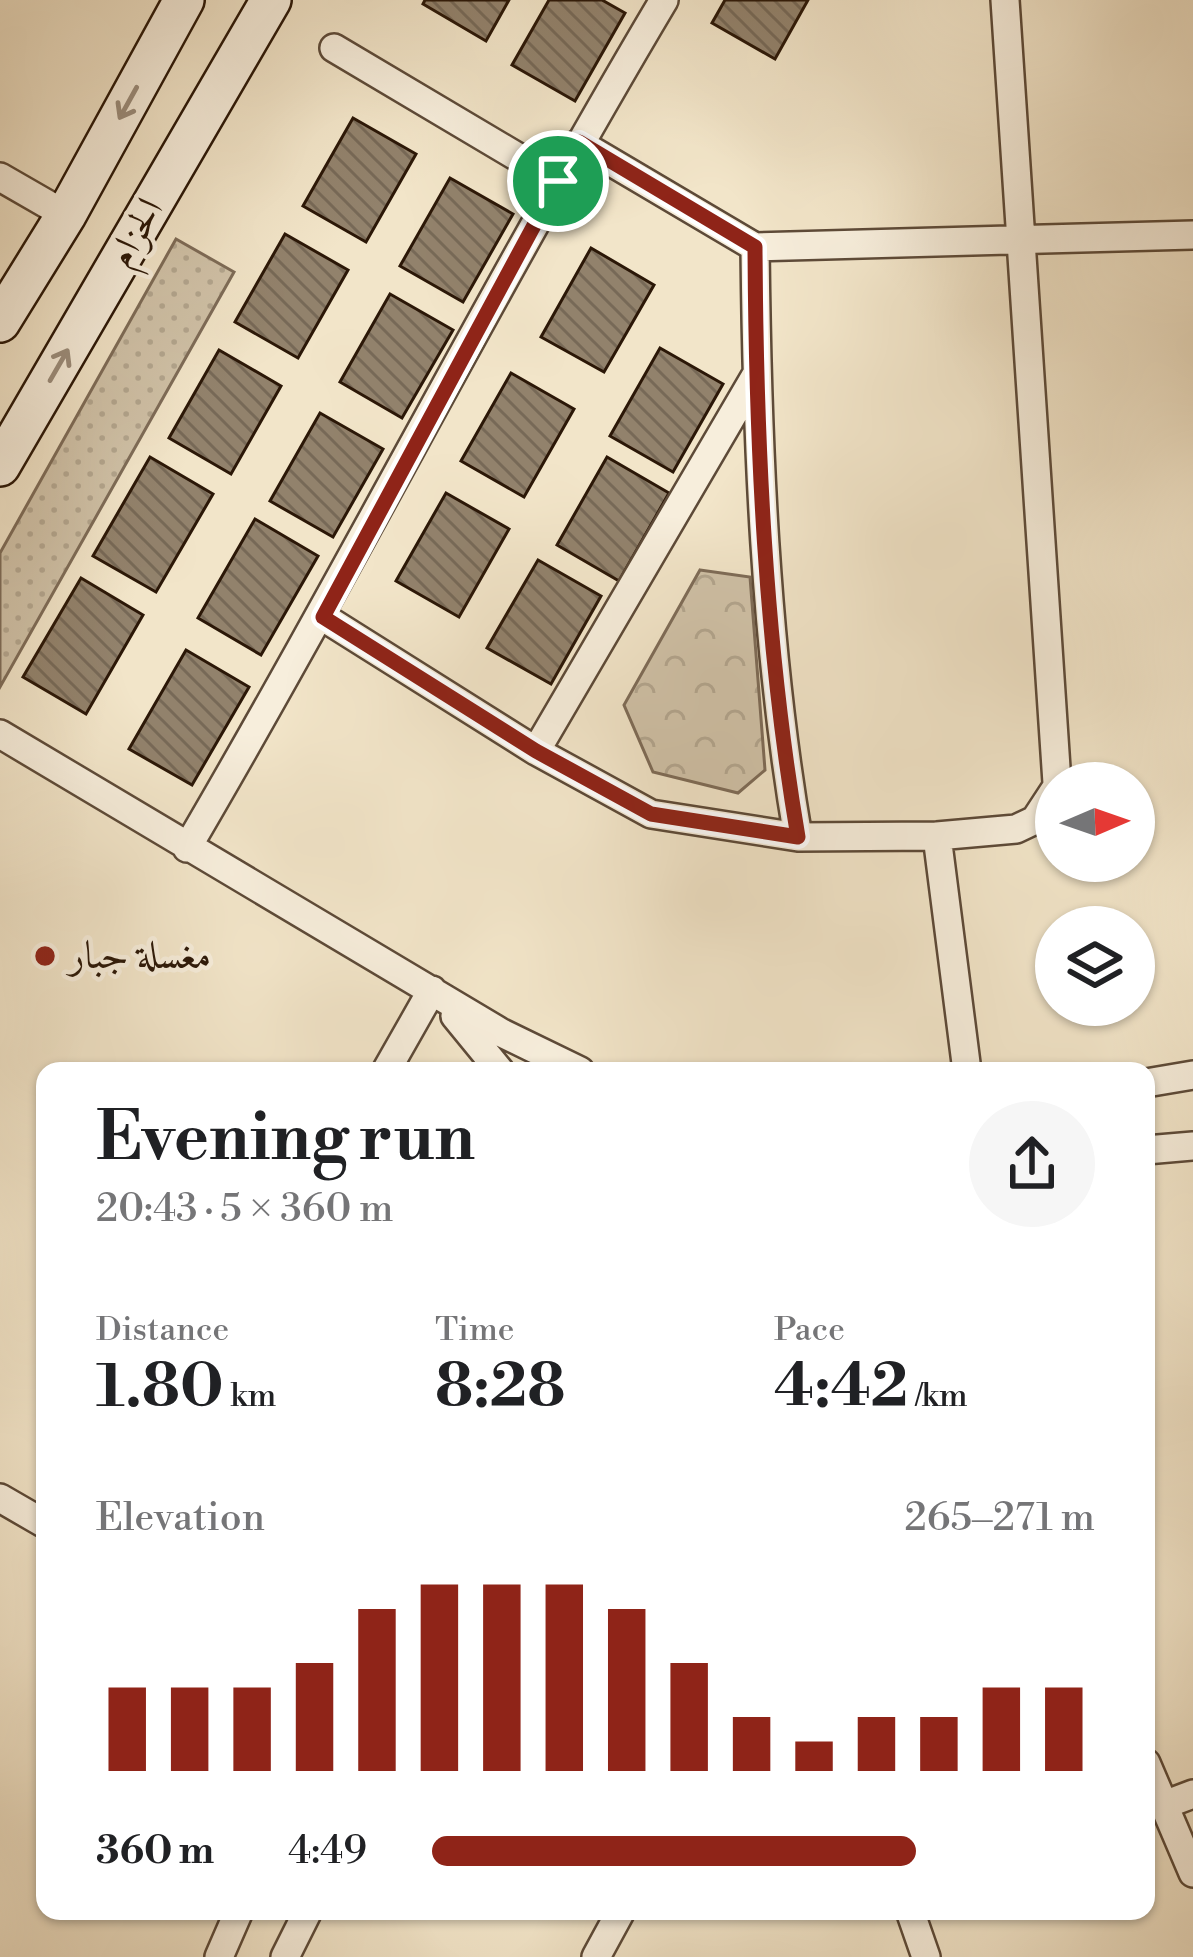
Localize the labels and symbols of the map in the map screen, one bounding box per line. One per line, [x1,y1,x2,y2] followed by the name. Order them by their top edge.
[116,84,139,119] one-way arrow
[507,130,609,232] pin
[97,189,182,281] street label: الحزام
[47,348,71,383] one-way arrow
[1035,762,1155,882] north arrow
[65,932,211,981] place label: مغسلة جبار
[32,943,58,969] marker: مغسلة جبار

